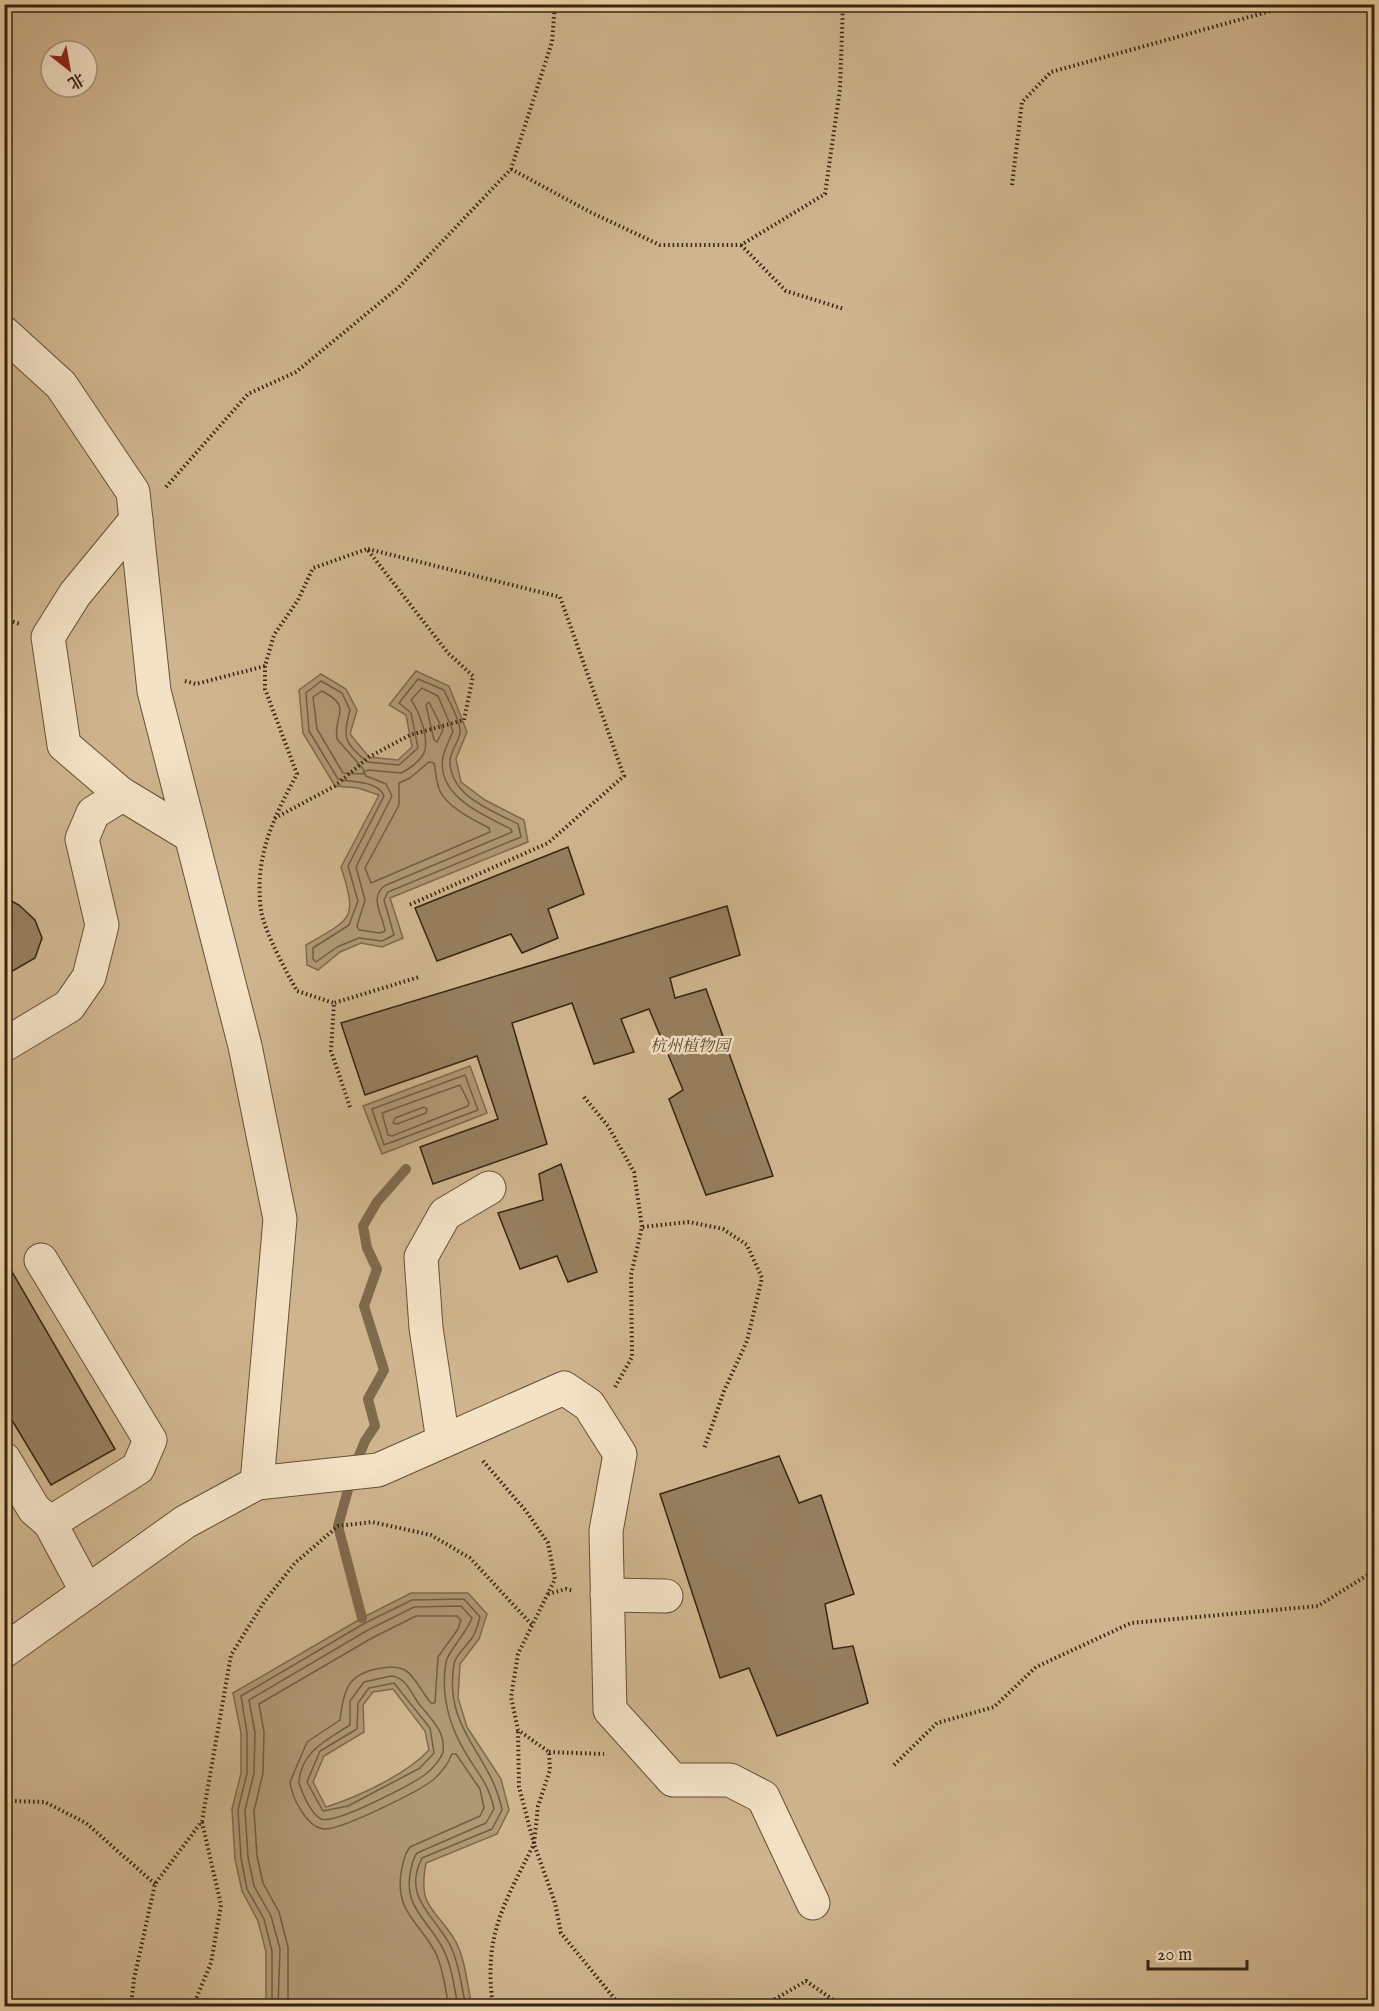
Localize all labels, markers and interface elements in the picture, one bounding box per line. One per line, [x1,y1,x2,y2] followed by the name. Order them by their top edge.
[39,39,99,99] north arrow
[64,67,88,93] text: 北
[650,1037,733,1057] park label: 杭州植物园
[1148,1933,1247,1971] scale bar
[1157,1944,1192,1967] text: 20 m

